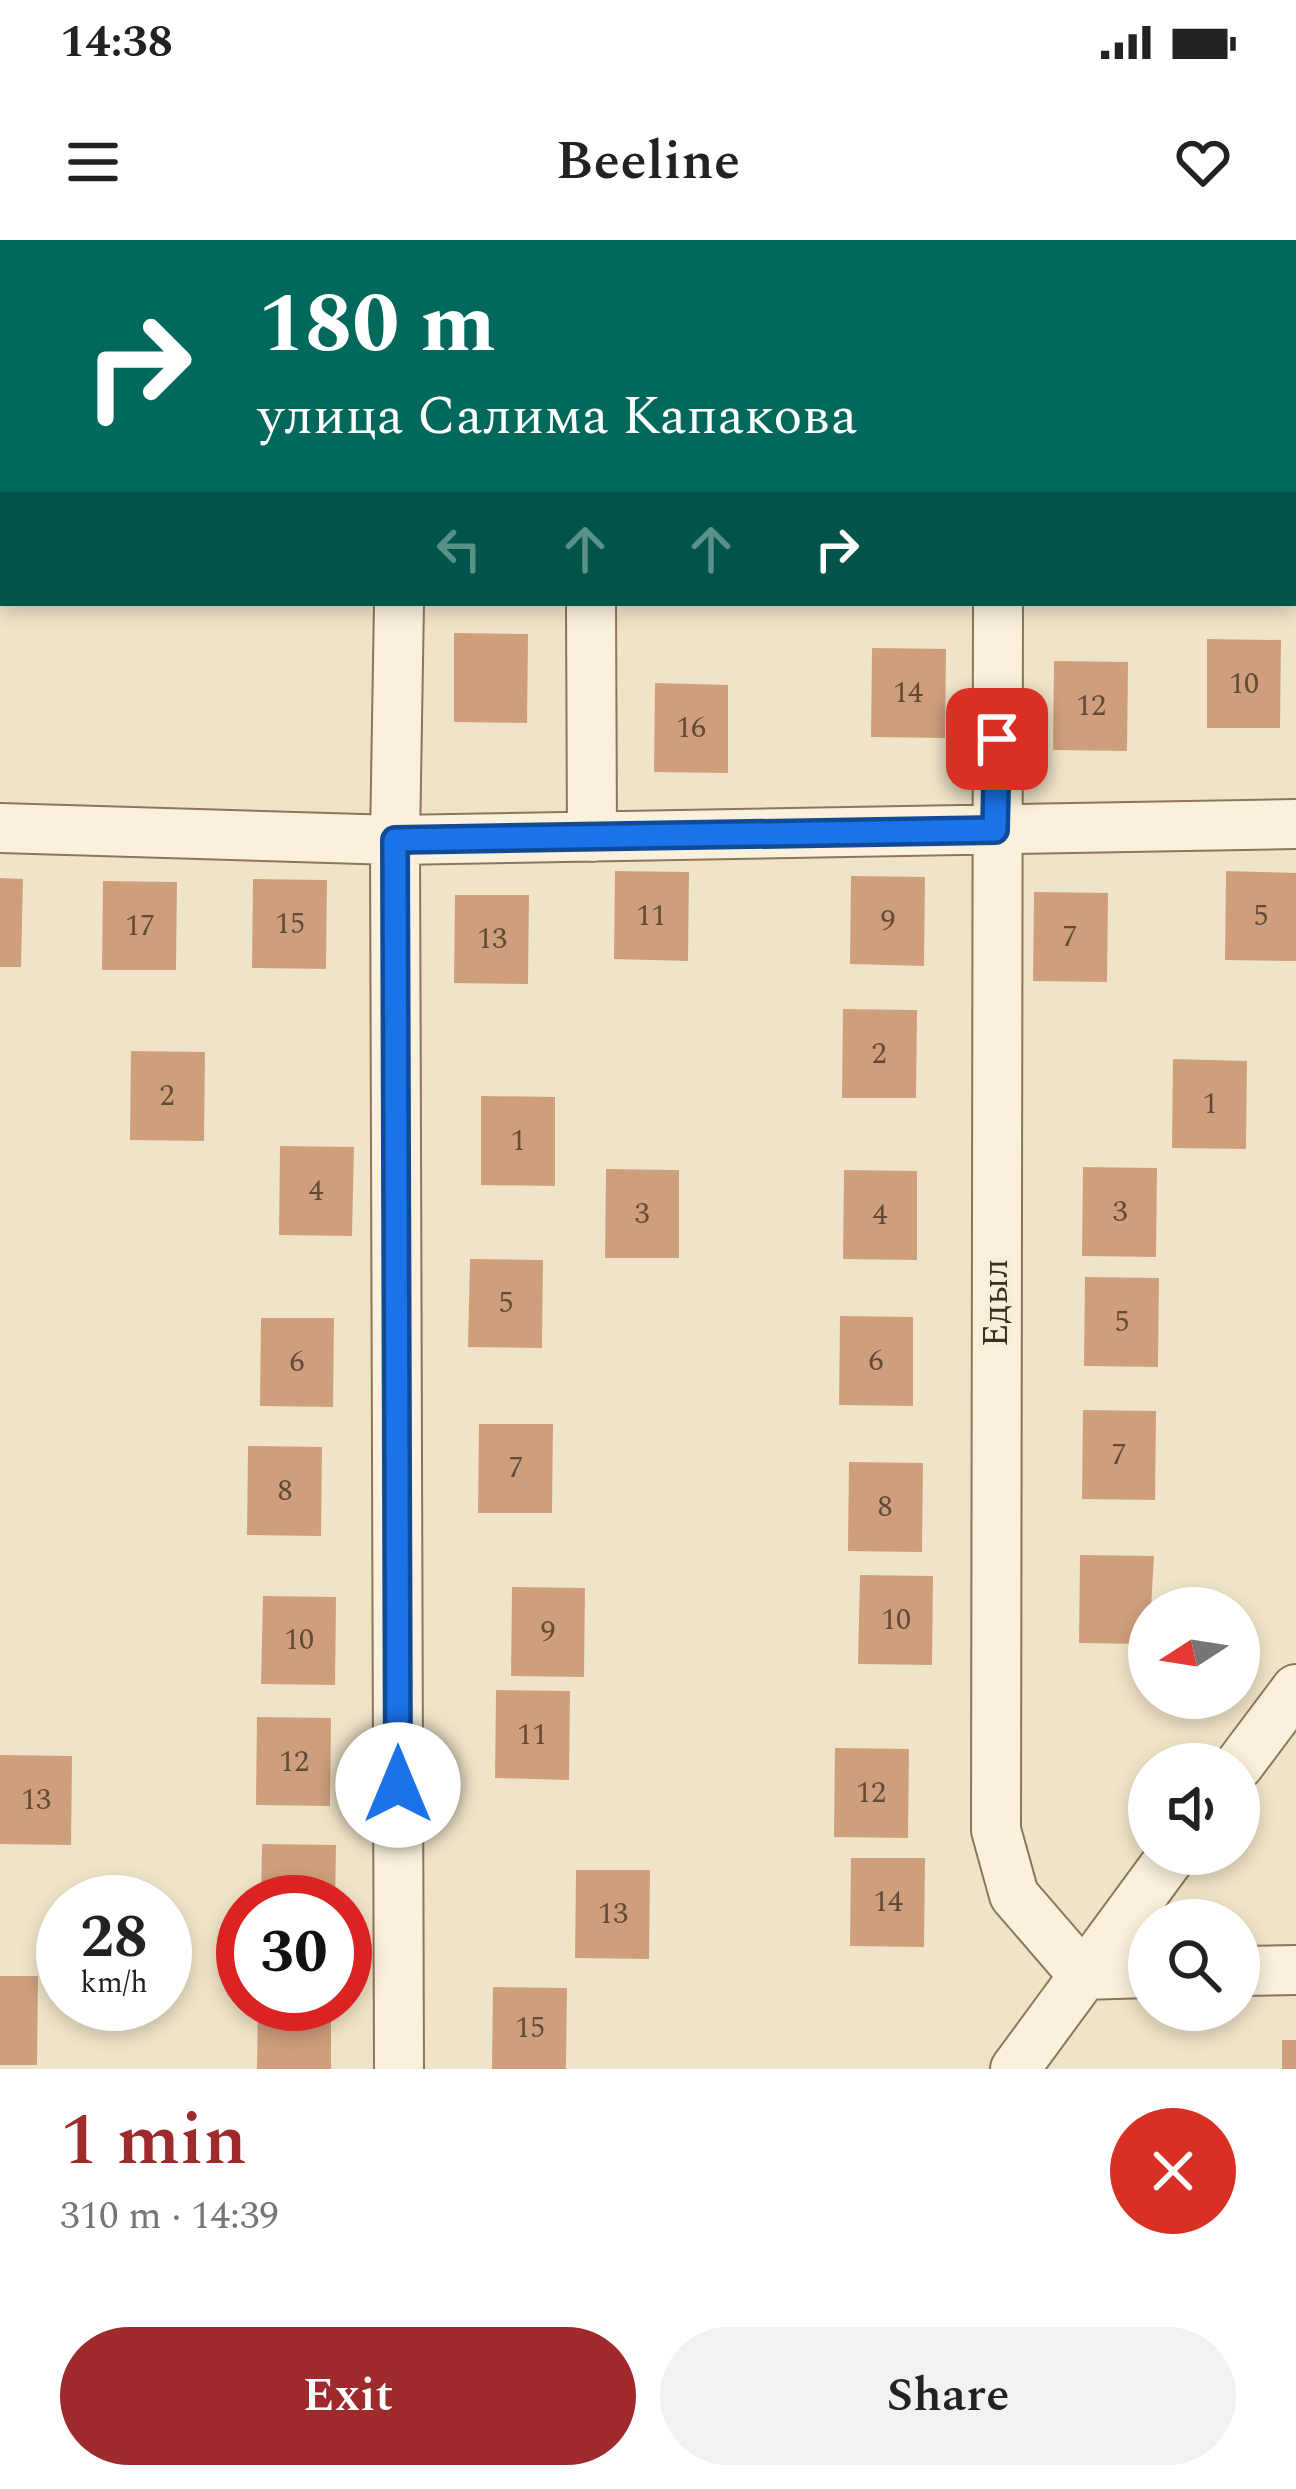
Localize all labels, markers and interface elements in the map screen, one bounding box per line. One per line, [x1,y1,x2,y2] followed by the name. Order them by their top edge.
[60,8,173,77] text: 14:38
[556,121,740,203] text: Beeline
[60,129,126,195] icon: menu
[1170,129,1236,195] icon: heart
[258,261,496,389] text: 180 m
[60,288,216,444] icon: right
[258,376,857,458] text: улица Салима Капакова
[426,516,492,582] icon: left
[552,516,618,582] icon: ahead
[678,516,744,582] icon: ahead
[804,516,870,582] icon: right
[1229,661,1259,707] house number: 10
[893,670,923,716] house number: 14
[1076,683,1106,729] house number: 12
[946,688,1048,790] pin
[676,705,706,751] house number: 16
[964,706,1030,772] icon: arrive
[636,893,666,939] house number: 11
[1254,893,1269,939] house number: 5
[881,898,896,944] house number: 9
[275,901,305,947] house number: 15
[125,903,155,949] house number: 17
[1063,914,1078,960] house number: 7
[477,916,507,962] house number: 13
[872,1031,887,1077] house number: 2
[160,1073,175,1119] house number: 2
[1203,1081,1218,1127] house number: 1
[511,1118,526,1164] house number: 1
[309,1168,324,1214] house number: 4
[1113,1189,1128,1235] house number: 3
[635,1191,650,1237] house number: 3
[873,1192,888,1238] house number: 4
[969,1259,1024,1347] street label: Едыл
[499,1280,514,1326] house number: 5
[1115,1299,1130,1345] house number: 5
[869,1338,884,1384] house number: 6
[290,1339,305,1385] house number: 6
[1112,1432,1127,1478] house number: 7
[509,1445,524,1491] house number: 7
[278,1468,293,1514] house number: 8
[878,1484,893,1530] house number: 8
[1128,1587,1260,1719] north arrow
[1128,1587,1260,2031] map controls
[881,1597,911,1643] house number: 10
[541,1609,556,1655] house number: 9
[284,1617,314,1663] house number: 10
[517,1712,547,1758] house number: 11
[335,1722,461,1848] position arrow
[279,1739,309,1785] house number: 12
[1128,1743,1260,1875] button: sound
[856,1770,886,1816] house number: 12
[21,1777,51,1823] house number: 13
[216,1875,372,2031] speed limit sign: 30
[873,1879,903,1925] house number: 14
[598,1891,628,1937] house number: 13
[80,1892,148,1984] text: 28
[1128,1899,1260,2031] button: search
[80,1960,148,2006] text: km/h
[515,2005,545,2051] house number: 15
[60,2087,247,2196] text: 1 min
[1110,2108,1236,2234] button: close
[60,2187,279,2246] text: 310 m · 14:39
[60,2327,636,2465] button: Exit
[660,2327,1236,2465] button: Share

